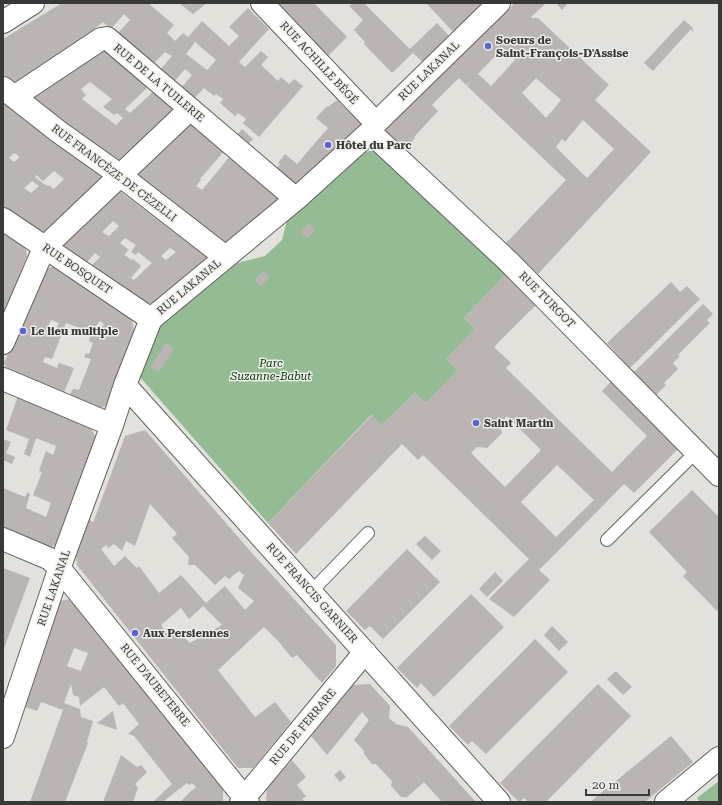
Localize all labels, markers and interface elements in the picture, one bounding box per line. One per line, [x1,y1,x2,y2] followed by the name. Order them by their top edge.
[277,18,361,107] street label: RUE ACHILLE BÉGÉ
[496,34,629,60] place label: Soeurs de Saint-François-D'Assise
[396,38,462,103] street label: RUE LAKANAL
[111,41,207,125] street label: RUE DE LA TUILERIE
[483,41,493,51] marker: Soeurs de Saint-François-D'Assise
[49,121,180,224] street label: RUE FRANCÈZE DE CÉZELLI
[336,139,412,152] place label: Hôtel du Parc
[323,140,333,150] marker: Hôtel du Parc
[40,241,114,297] street label: RUE BOSQUET
[154,256,224,318] street label: RUE LAKANAL
[516,269,578,331] street label: RUE TURGOT
[31,325,119,338] place label: Le lieu multiple
[18,326,28,336] marker: Le lieu multiple
[230,357,312,383] park label: Parc Suzanne-Babut
[484,417,554,430] place label: Saint Martin
[471,418,481,428] marker: Saint Martin
[264,540,361,646] street label: RUE FRANCIS GARNIER
[35,548,73,628] street label: RUE LAKANAL
[143,627,229,640] place label: Aux Persiennes
[130,628,140,638] marker: Aux Persiennes
[118,641,192,729] street label: RUE D'AUBETERRE
[267,686,339,768] street label: RUE DE FERRARE
[586,771,649,797] scale bar
[592,778,619,792] text: 20 m

